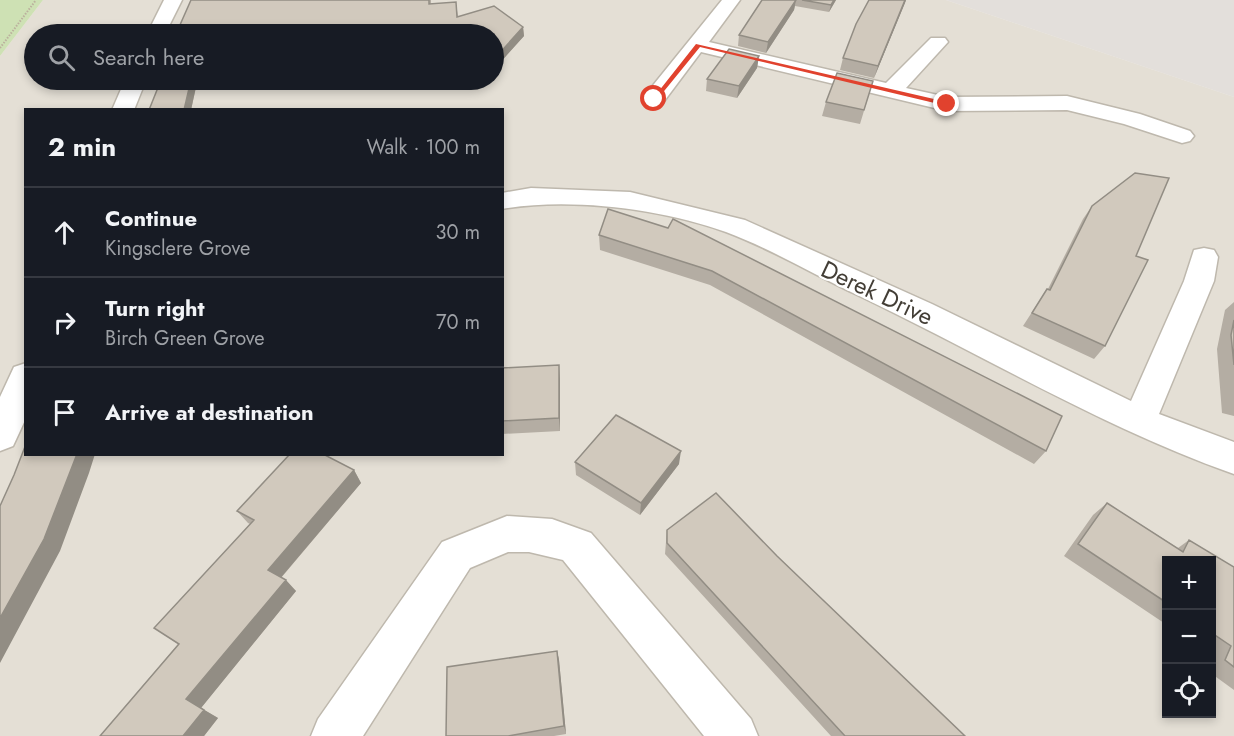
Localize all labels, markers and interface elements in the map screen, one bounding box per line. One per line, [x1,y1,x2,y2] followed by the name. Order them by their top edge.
[24,24,504,90] search box
[45,41,78,74] icon: search
[93,41,204,73] text: Search here
[640,85,666,111] route start
[933,90,959,116] route end
[48,128,116,166] text: 2 min
[367,133,480,162] text: Walk · 100 m
[105,202,197,234] text: Continue
[48,216,81,249] icon: ahead
[435,218,480,247] text: 30 m
[105,234,250,263] text: Kingsclere Grove
[815,251,939,334] street label: Derek Drive
[105,292,205,324] text: Turn right
[48,306,81,339] icon: right
[436,308,480,337] text: 70 m
[105,324,265,353] text: Birch Green Grove
[48,396,81,429] icon: arrive
[105,396,314,428] text: Arrive at destination
[1162,556,1216,718] map controls
[1162,556,1216,610] button: +
[1162,610,1216,664] button: −
[1162,664,1216,718] button: locate

